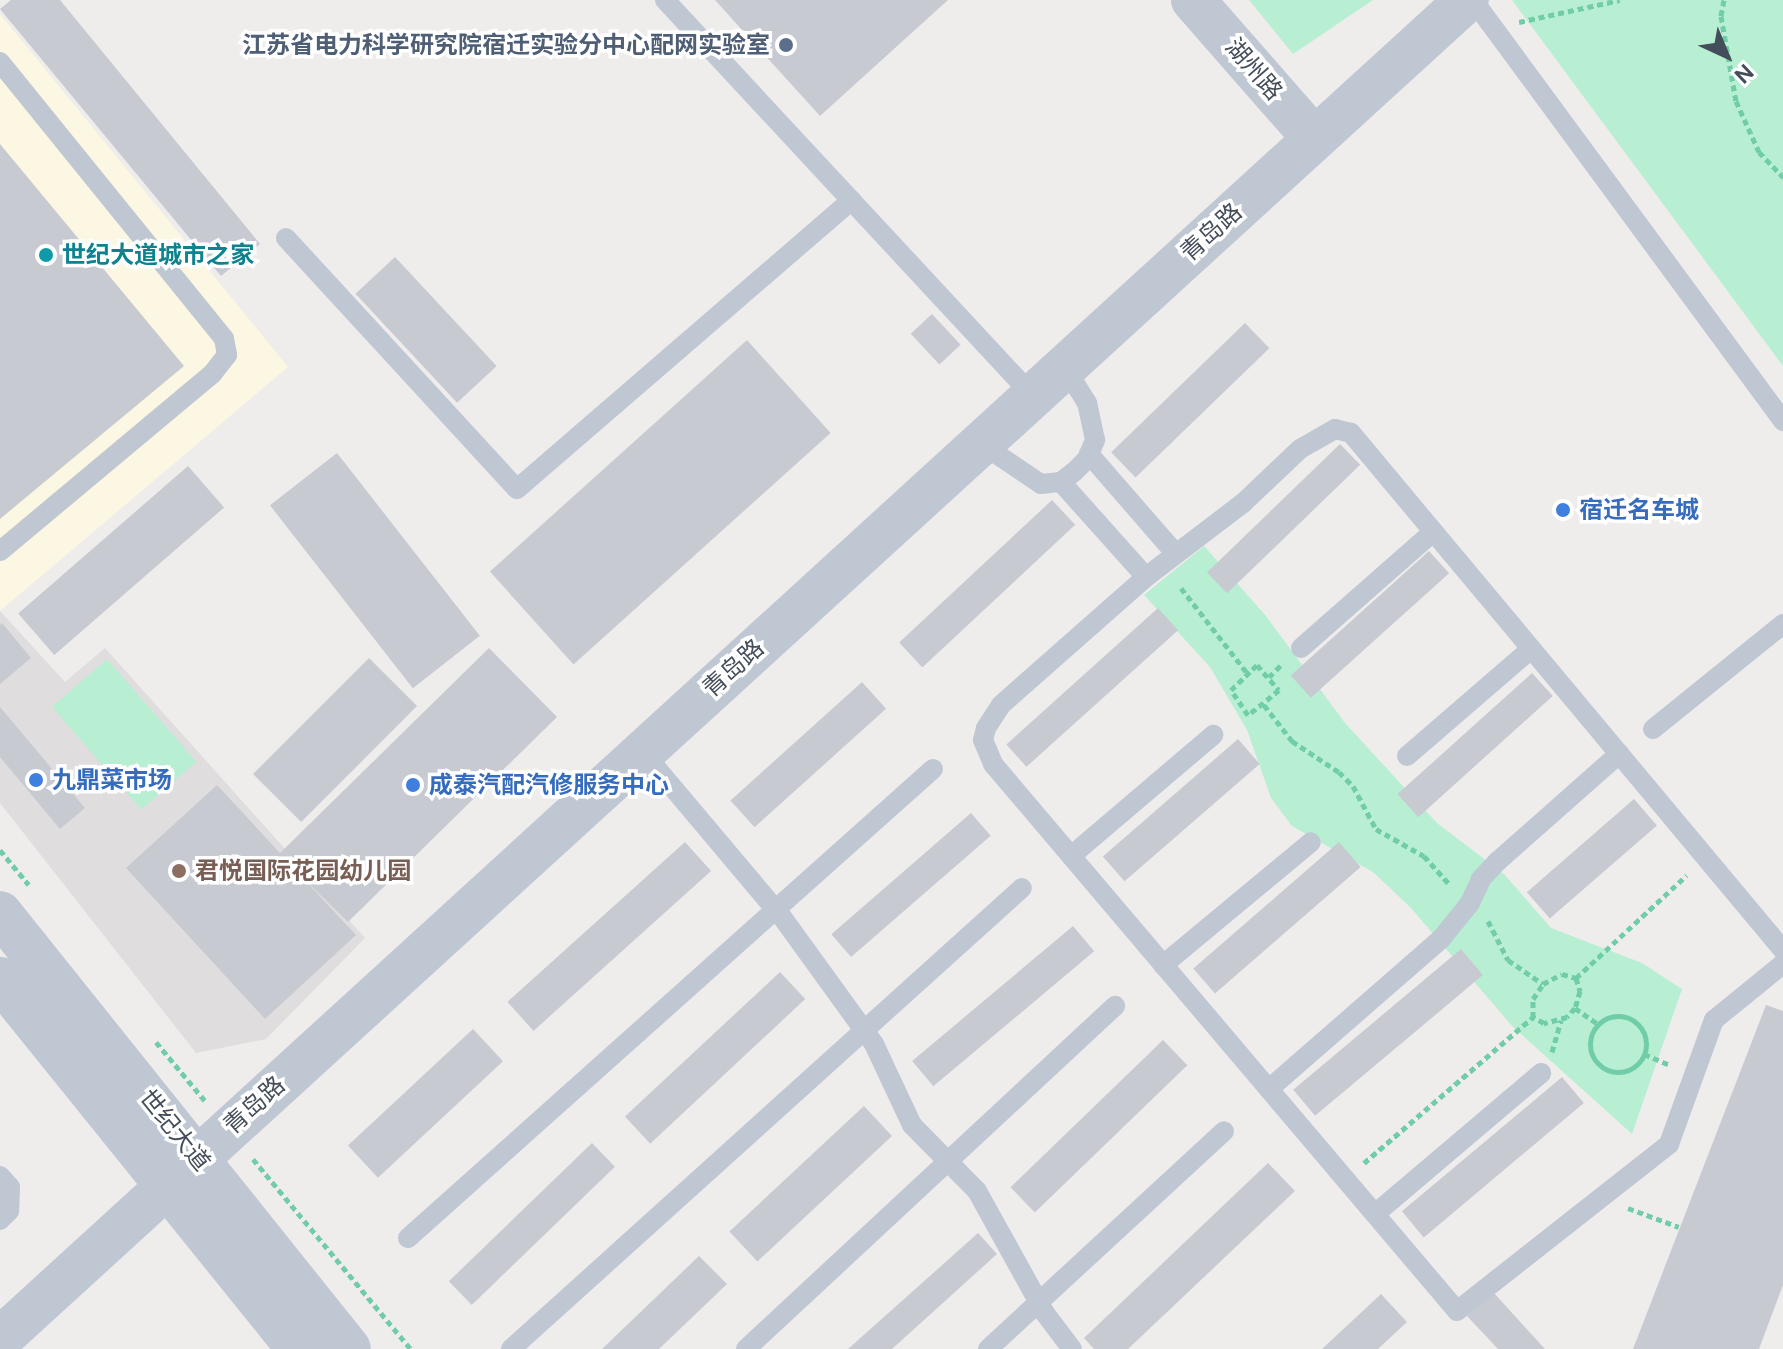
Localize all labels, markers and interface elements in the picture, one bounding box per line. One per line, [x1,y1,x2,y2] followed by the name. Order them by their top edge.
[1687,16,1767,96] north arrow
[242,31,770,59] place label: 江苏省电力科学研究院宿迁实验分中心配网实验室
[1220,32,1288,106] street label: 湖州路
[777,36,795,54] marker: 江苏省电力科学研究院宿迁实验分中心配网实验室
[1728,58,1760,90] text: N
[1175,197,1247,267] street label: 青岛路
[62,241,254,269] place label: 世纪大道城市之家
[37,246,55,264] marker: 世纪大道城市之家
[1579,496,1699,524] place label: 宿迁名车城
[1554,501,1572,519] marker: 宿迁名车城
[697,633,769,703] street label: 青岛路
[52,766,172,794] place label: 九鼎菜市场
[27,771,45,789] marker: 九鼎菜市场
[429,771,669,799] place label: 成泰汽配汽修服务中心
[404,776,422,794] marker: 成泰汽配汽修服务中心
[195,857,411,885] place label: 君悦国际花园幼儿园
[170,862,188,880] marker: 君悦国际花园幼儿园
[218,1070,290,1140] street label: 青岛路
[134,1084,216,1176] street label: 世纪大道

